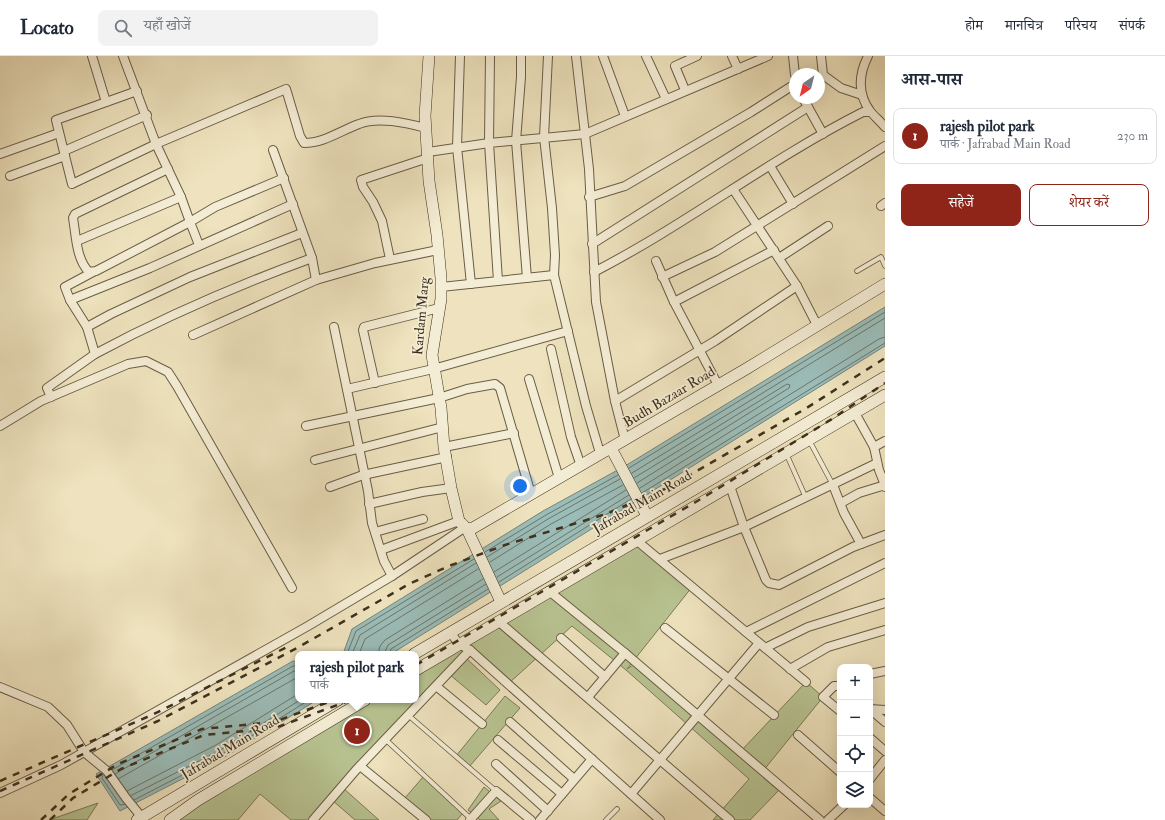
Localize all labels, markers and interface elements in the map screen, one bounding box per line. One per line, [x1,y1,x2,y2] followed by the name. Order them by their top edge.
[98,10,378,46] search box
[20,16,74,40] text: Locato
[144,16,191,35] text: यहाँ खोजें
[112,17,134,39] icon: search
[965,17,983,34] text: होम
[1005,17,1043,34] text: मानचित्र
[1065,17,1097,34] text: परिचय
[1119,17,1145,34] text: संपर्क
[789,68,825,104] north arrow
[901,69,962,90] text: आस-पास
[940,117,1035,136] text: rajesh pilot park
[913,128,917,144] text: 1
[1117,128,1148,144] text: 230 m
[940,136,1071,152] text: पार्क · Jafrabad Main Road
[901,184,1021,226] button: सहेजें
[1029,184,1149,226] button: शेयर करें
[409,275,433,356] street label: Kardam Marg
[620,363,718,431] street label: Budh Bazaar Road
[589,467,695,538] street label: Jafrabad Main Road
[510,476,530,496] your location
[295,651,419,703] popup
[310,658,404,677] text: rajesh pilot park
[837,664,873,808] map controls
[837,664,873,700] button: +
[310,677,329,693] text: पार्क
[837,700,873,736] button: −
[177,711,282,784] street label: Jafrabad Main Road
[344,716,370,746] pin: 1
[837,736,873,772] button: locate
[837,772,873,808] button: layers

